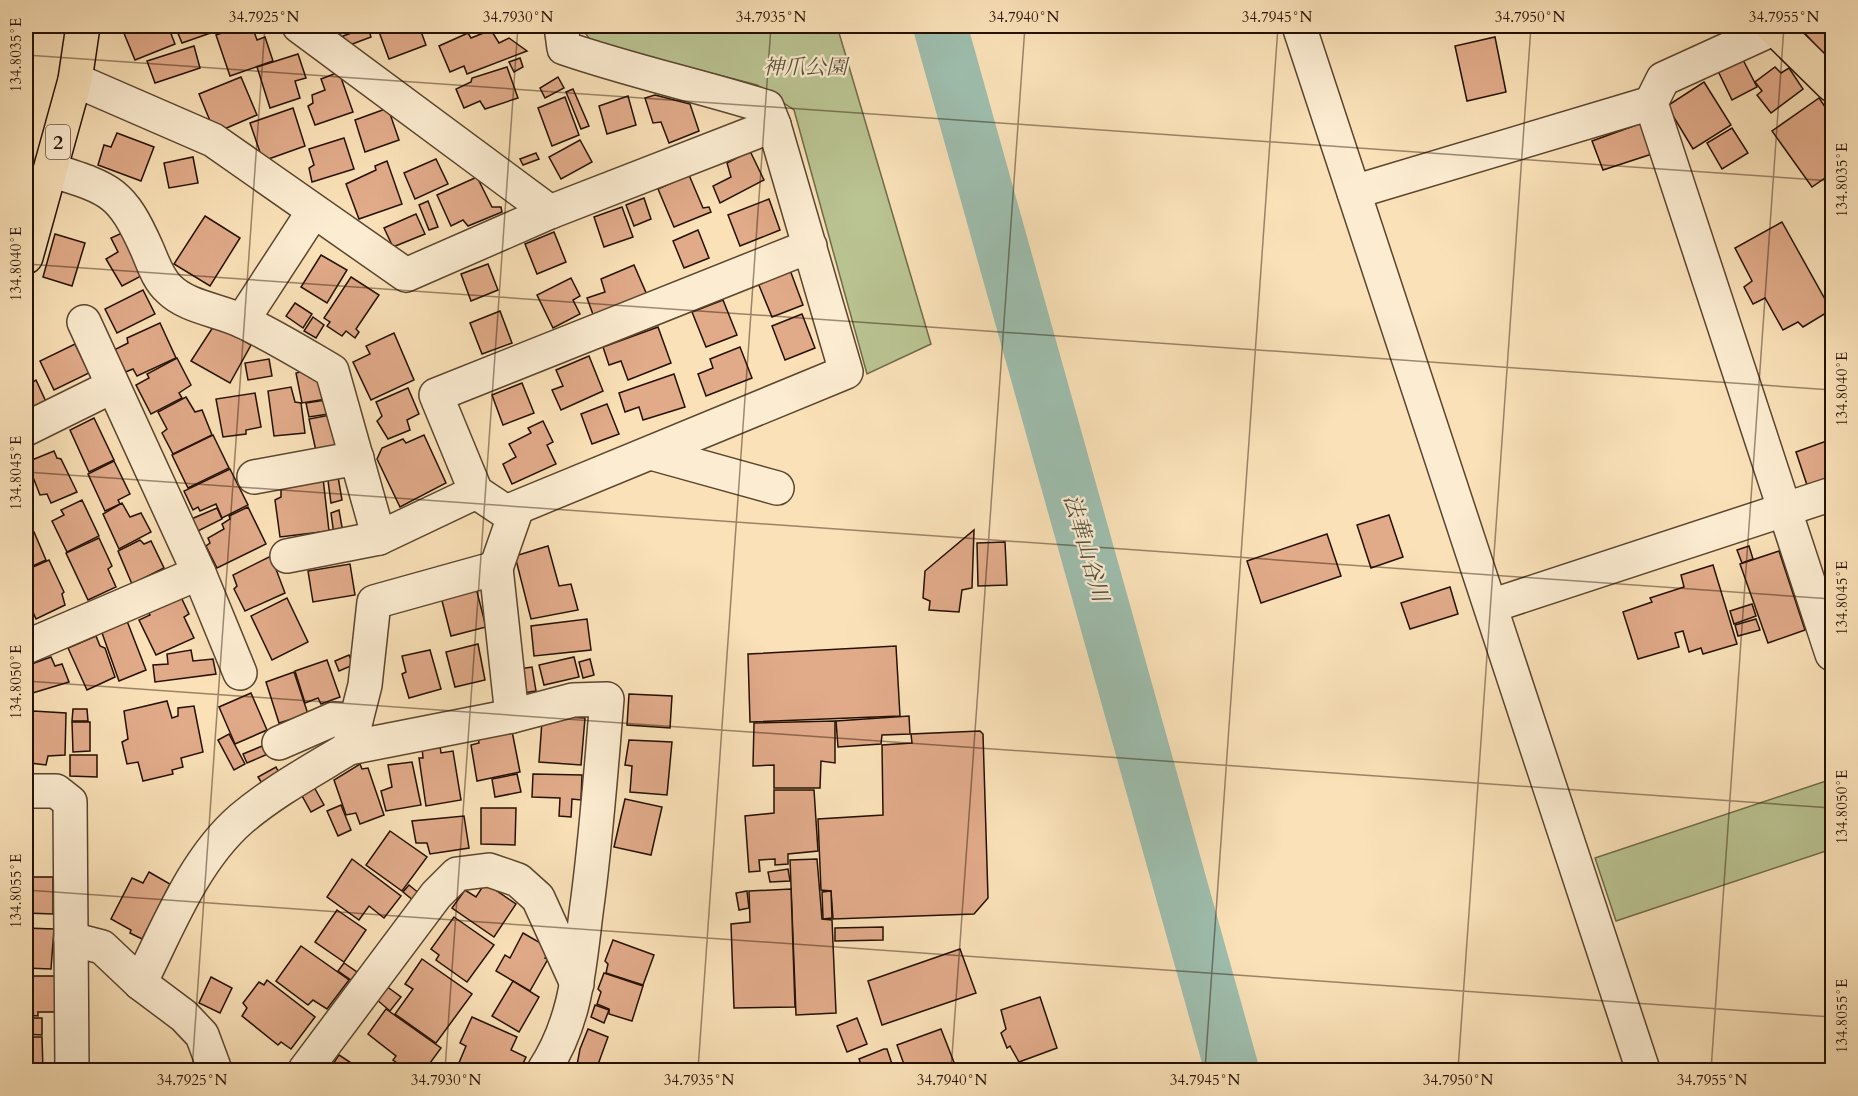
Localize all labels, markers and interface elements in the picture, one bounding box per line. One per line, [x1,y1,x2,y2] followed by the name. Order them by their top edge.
[229,7,299,27] text: 34.7925°N
[483,7,553,27] text: 34.7930°N
[736,7,806,27] text: 34.7935°N
[989,7,1059,27] text: 34.7940°N
[1242,7,1312,27] text: 34.7945°N
[1495,7,1565,27] text: 34.7950°N
[1749,7,1819,27] text: 34.7955°N
[6,18,26,92] text: 134.8035°E
[763,53,850,82] park label: 神爪公園
[46,125,70,159] road number: 2
[1832,143,1852,217] text: 134.8035°E
[6,227,26,301] text: 134.8040°E
[1832,352,1852,426] text: 134.8040°E
[6,436,26,510] text: 134.8045°E
[1056,491,1116,607] water label: 法華山谷川
[1832,561,1852,635] text: 134.8045°E
[6,645,26,719] text: 134.8050°E
[1832,770,1852,844] text: 134.8050°E
[6,854,26,928] text: 134.8055°E
[1832,979,1852,1053] text: 134.8055°E
[157,1070,227,1090] text: 34.7925°N
[411,1070,481,1090] text: 34.7930°N
[664,1070,734,1090] text: 34.7935°N
[917,1070,987,1090] text: 34.7940°N
[1170,1070,1240,1090] text: 34.7945°N
[1423,1070,1493,1090] text: 34.7950°N
[1677,1070,1747,1090] text: 34.7955°N

